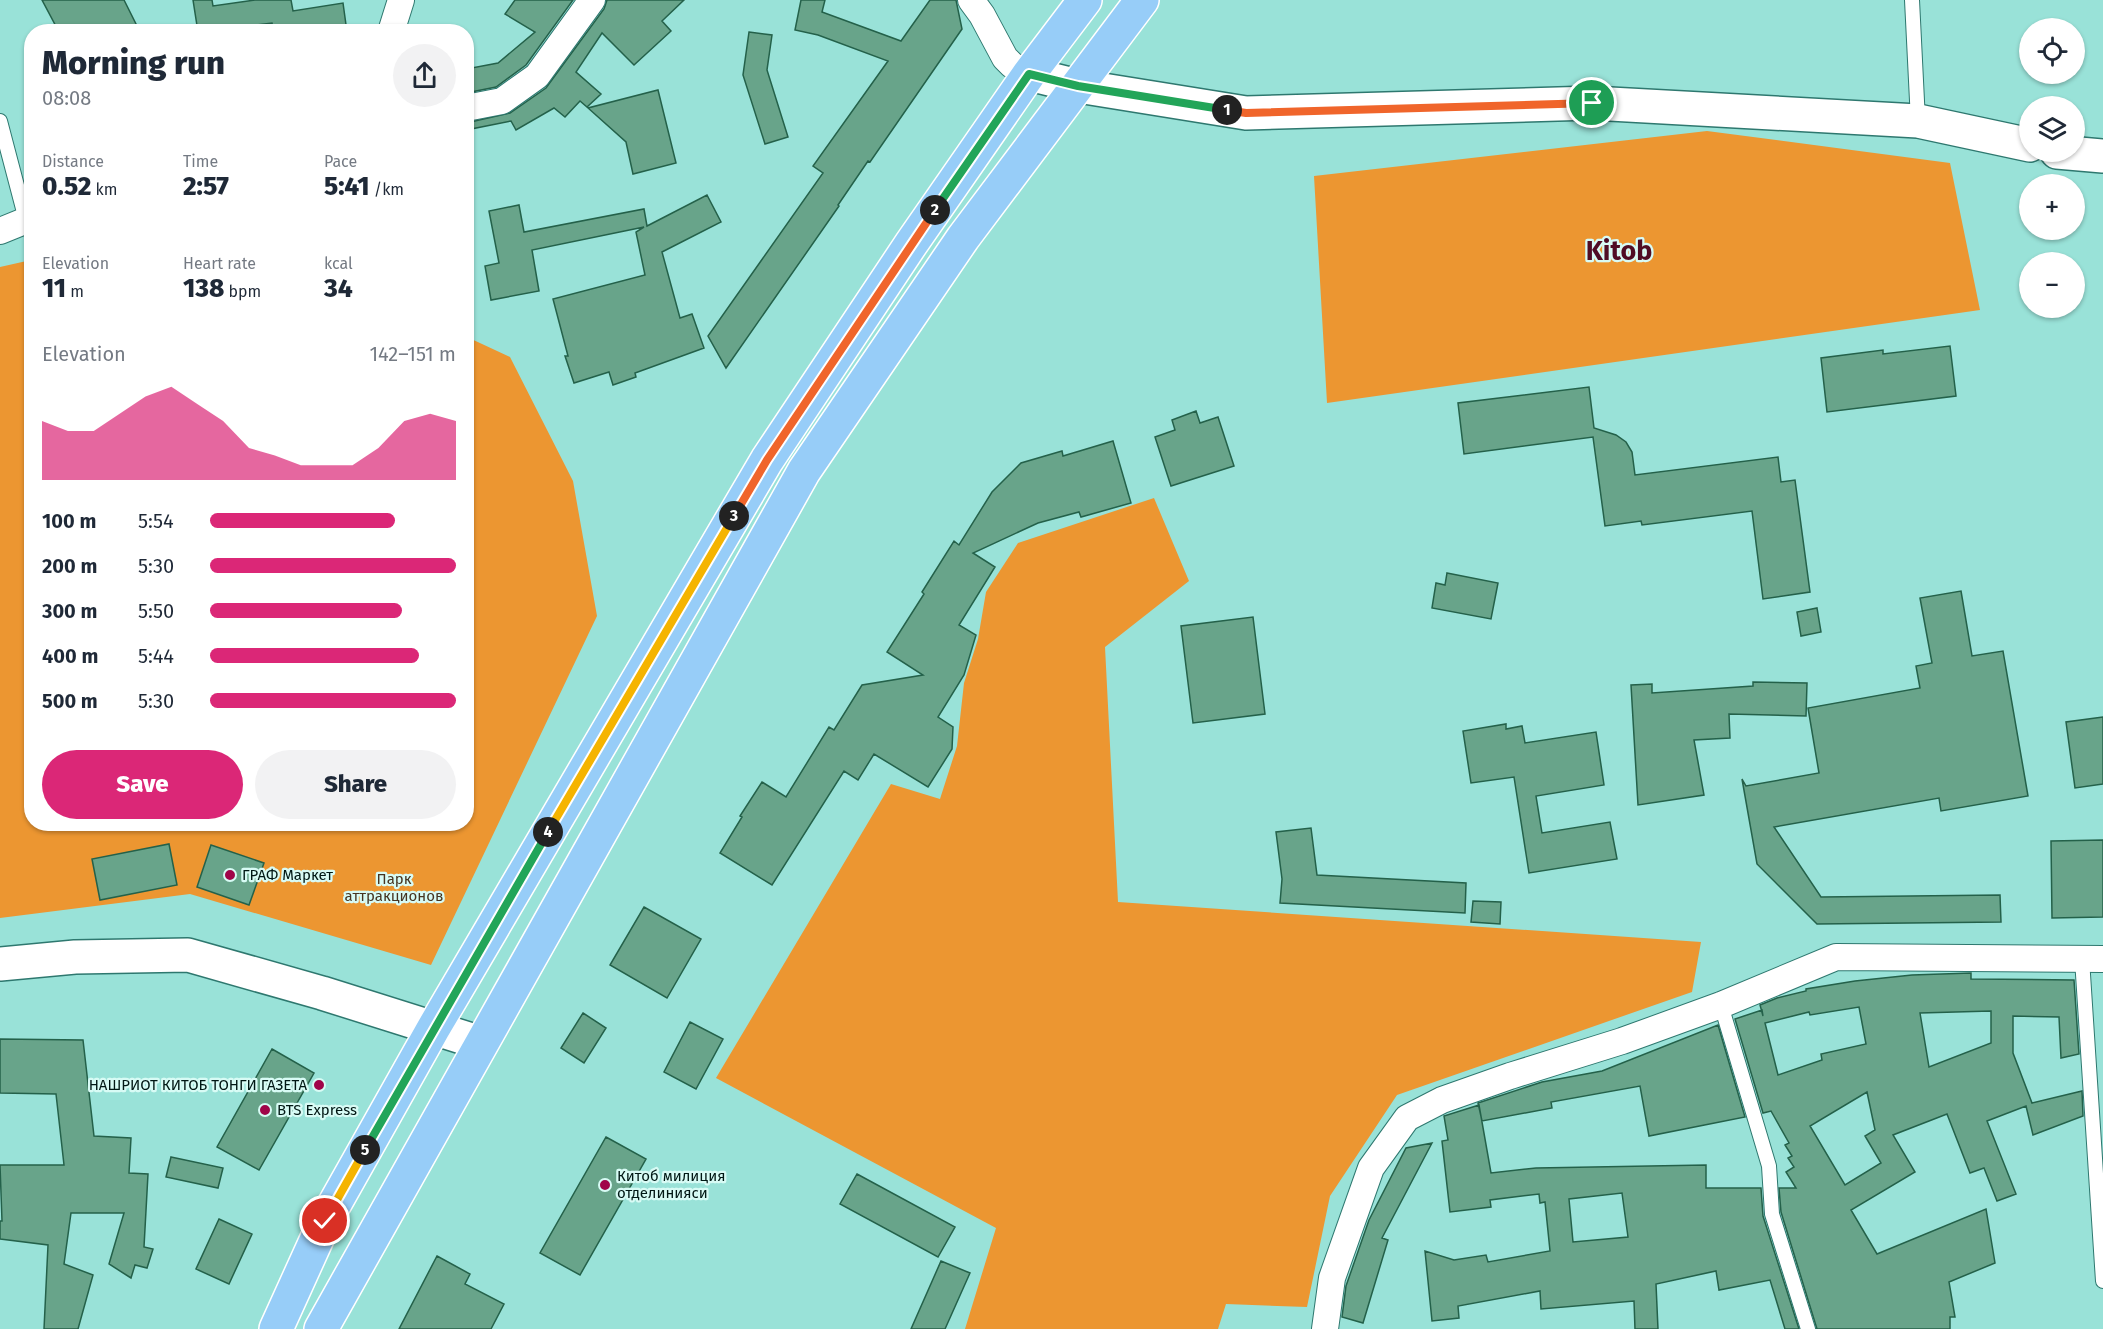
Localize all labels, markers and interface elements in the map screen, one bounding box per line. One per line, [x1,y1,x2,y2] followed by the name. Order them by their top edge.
[2019,18,2085,318] map controls
[2019,18,2085,84] button: locate
[42,43,225,83] text: Morning run
[393,44,456,107] button: share
[1566,77,1617,128] pin
[42,86,91,110] text: 08:08
[1575,86,1608,119] icon: arrive
[1212,95,1242,125] pin: 1
[2019,96,2085,162] button: layers
[1223,100,1231,119] text: 1
[42,152,104,171] text: Distance
[183,152,218,171] text: Time
[324,152,357,171] text: Pace
[42,171,91,202] text: 0.52
[183,171,229,202] text: 2:57
[324,171,370,202] text: 5:41
[2019,174,2085,240] button: +
[91,180,118,199] text: km
[370,180,404,199] text: /km
[920,195,950,225] pin: 2
[931,200,939,219] text: 2
[1586,235,1652,267] district label: Kitob
[2019,252,2085,318] button: −
[42,254,109,273] text: Elevation
[183,254,256,273] text: Heart rate
[324,254,353,273] text: kcal
[42,273,66,304] text: 11
[183,273,224,304] text: 138
[324,273,353,304] text: 34
[66,282,84,301] text: m
[224,282,261,301] text: bpm
[42,342,126,366] text: Elevation
[369,342,456,366] text: 142–151 m
[719,501,749,531] pin: 3
[730,506,738,525] text: 3
[42,509,96,533] text: 100 m
[138,509,174,533] text: 5:54
[42,554,97,578] text: 200 m
[138,554,174,578] text: 5:30
[42,599,97,623] text: 300 m
[138,599,174,623] text: 5:50
[42,644,98,668] text: 400 m
[138,644,174,668] text: 5:44
[42,689,98,713] text: 500 m
[138,689,174,713] text: 5:30
[42,750,243,819] button: Save
[255,750,456,819] button: Share
[533,817,563,847] pin: 4
[543,822,553,841] text: 4
[242,866,333,884] place label: ГРАФ Маркет
[223,868,237,882] marker: ГРАФ Маркет
[345,870,443,905] park label: Парк аттракционов
[89,1076,307,1094] place label: НАШРИОТ КИТОБ ТОНГИ ГАЗЕТА
[312,1078,326,1092] marker: НАШРИОТ КИТОБ ТОНГИ ГАЗЕТА
[277,1101,357,1119] place label: BTS Express
[258,1103,272,1117] marker: BTS Express
[350,1135,380,1165] pin: 5
[361,1140,369,1159] text: 5
[617,1167,725,1202] place label: Китоб милиция отделинияси
[598,1178,612,1192] marker: Китоб милиция отделинияси
[299,1195,350,1246] pin
[308,1204,341,1237] icon: check

